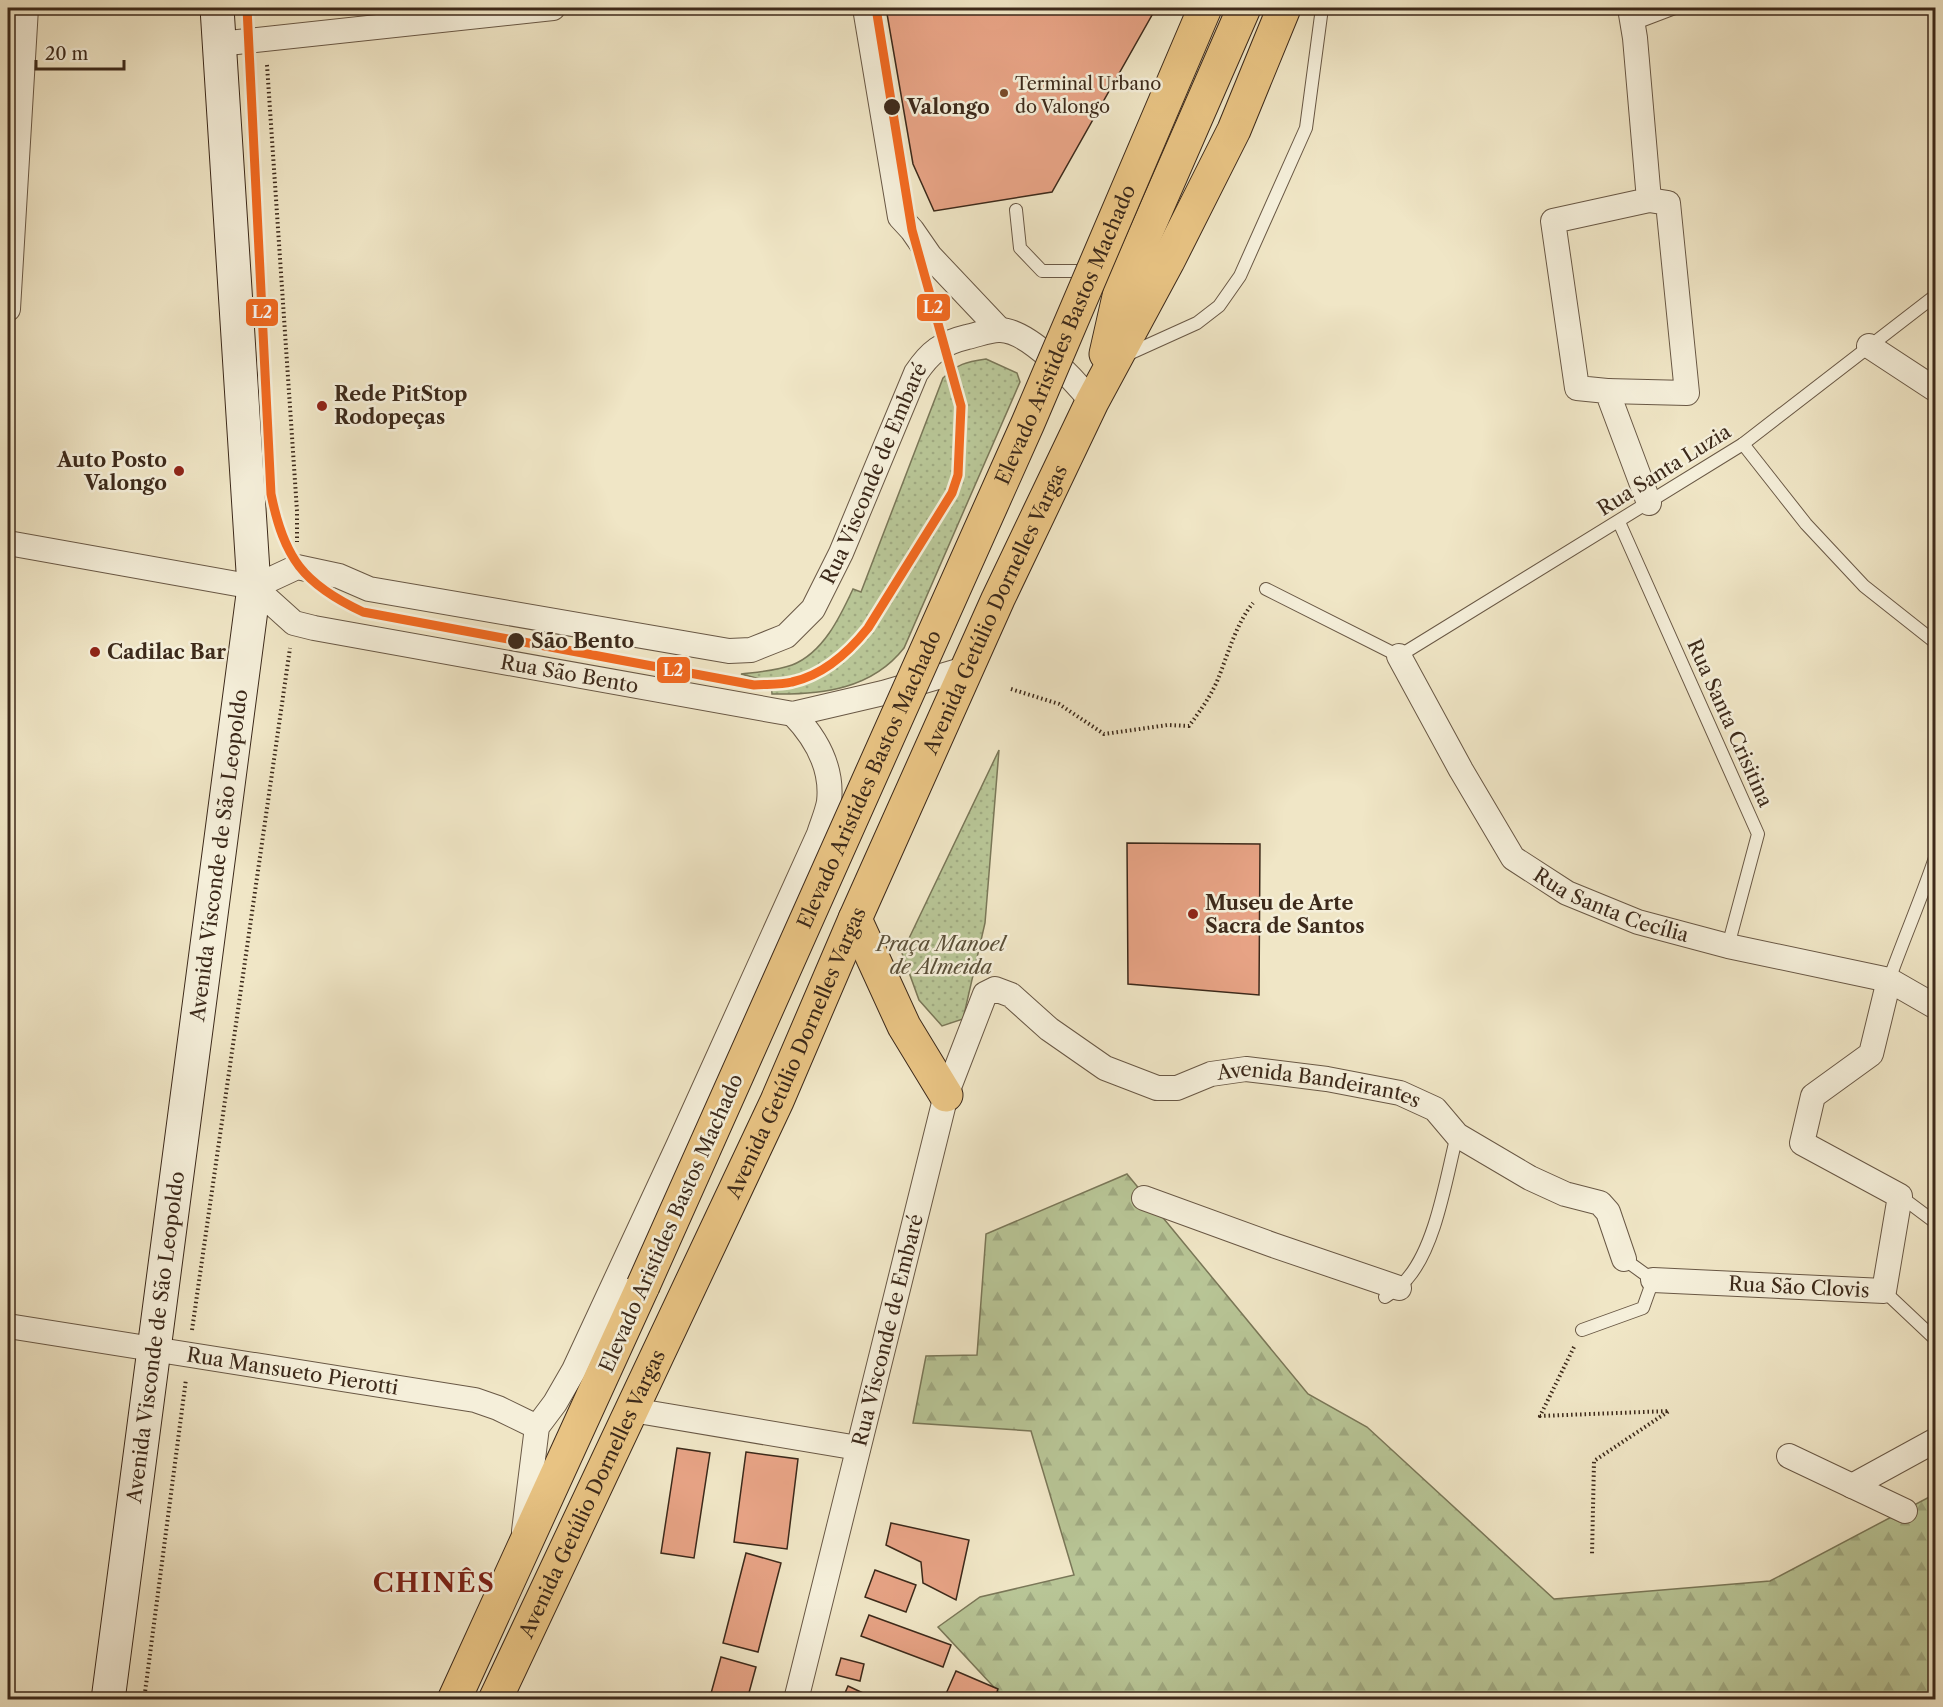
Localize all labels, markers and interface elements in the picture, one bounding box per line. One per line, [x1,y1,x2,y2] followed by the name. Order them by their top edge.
[36,33,124,71] scale bar
[45,43,89,65] text: 20 m
[1015,73,1161,118] place label: Terminal Urbano do Valongo
[998,87,1010,99] marker: Terminal Urbano do Valongo
[906,95,990,119] place label: Valongo
[882,97,902,117] marker: Valongo
[990,181,1140,488] street label: Elevado Aristides Bastos Machado
[916,293,951,322] line badge: L2
[923,297,943,317] text: L2
[245,298,279,327] line badge: L2
[252,302,272,322] text: L2
[815,358,932,588] street label: Rua Visconde de Embaré
[334,382,467,429] place label: Rede PitStop Rodopeças
[315,399,329,413] marker: Rede PitStop Rodopeças
[1593,419,1735,521] street label: Rua Santa Luzia
[56,448,167,495] place label: Auto Posto Valongo
[918,461,1072,759] street label: Avenida Getúlio Dornelles Vargas
[172,464,186,478] marker: Auto Posto Valongo
[792,626,946,932] street label: Elevado Aristides Bastos Machado
[531,629,634,653] place label: São Bento
[506,631,526,651] marker: São Bento
[1682,635,1778,811] street label: Rua Santa Crisitina
[107,640,226,664] place label: Cadilac Bar
[88,645,102,659] marker: Cadilac Bar
[499,650,640,698] street label: Rua São Bento
[656,656,691,684] line badge: L2
[663,660,683,680] text: L2
[185,688,252,1024] street label: Avenida Visconde de São Leopoldo
[1529,863,1692,947] street label: Rua Santa Cecília
[1205,891,1365,938] place label: Museu de Arte Sacra de Santos
[721,903,871,1203] street label: Avenida Getúlio Dornelles Vargas
[1186,907,1200,921] marker: Museu de Arte Sacra de Santos
[874,932,1008,979] park label: Praça Manoel de Almeida
[1214,1056,1424,1113] street label: Avenida Bandeirantes
[594,1070,748,1376] street label: Elevado Aristides Bastos Machado
[122,1170,189,1505] street label: Avenida Visconde de São Leopoldo
[847,1212,928,1449] street label: Rua Visconde de Embaré
[1728,1272,1870,1302] street label: Rua São Clovis
[185,1342,400,1400] street label: Rua Mansueto Pierotti
[514,1346,670,1643] street label: Avenida Getúlio Dornelles Vargas
[373,1567,495,1599] district label: CHINÊS

